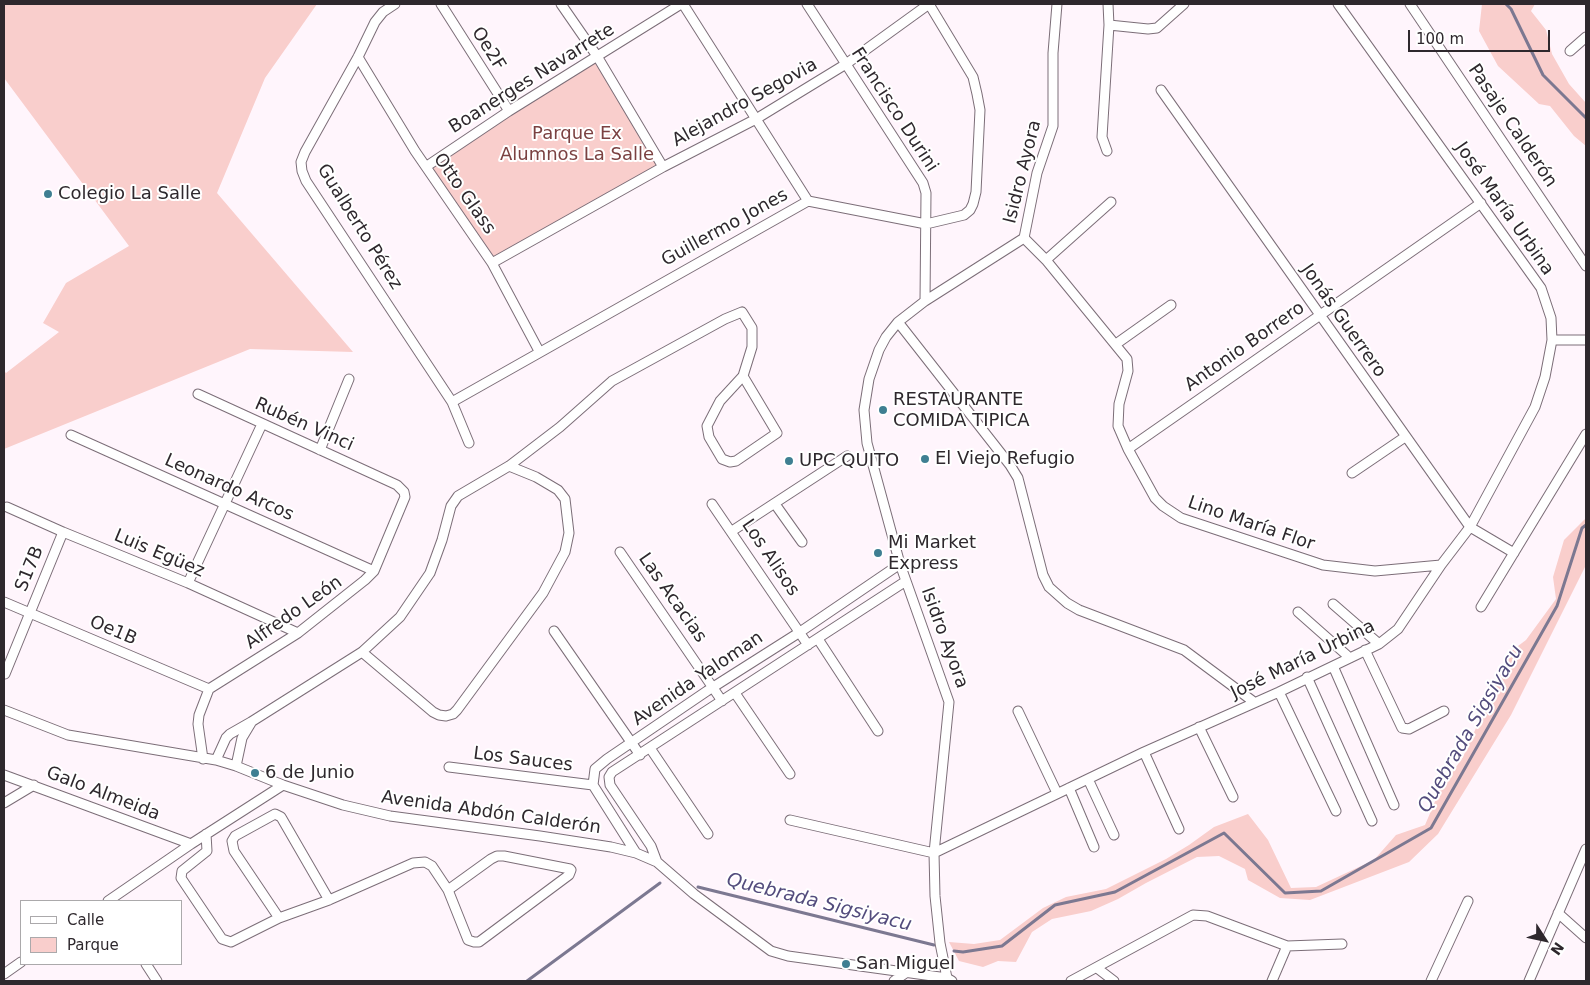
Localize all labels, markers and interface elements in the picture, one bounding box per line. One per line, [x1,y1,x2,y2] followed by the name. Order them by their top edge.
[445,19,619,139] street label: Boanerges Navarrete
[1410,20,1552,52] scale bar
[466,23,510,75] street label: Oe2F
[1416,30,1464,48] text: 100 m
[846,44,942,176] street label: Francisco Durini
[669,54,821,152] street label: Alejandro Segovia
[1463,60,1561,192] street label: Pasaje Calderón
[1000,118,1046,226] street label: Isidro Ayora
[500,123,654,166] park label: Parque Ex Alumnos La Salle
[1450,138,1558,280] street label: José María Urbina
[428,149,500,239] street label: Otto Glass
[312,160,406,294] street label: Gualberto Pérez
[58,183,201,205] place label: Colegio La Salle
[658,184,792,272] street label: Guillermo Jones
[42,188,54,200] marker: Colegio La Salle
[1296,260,1390,382] street label: Jonás Guerrero
[1181,298,1309,396] street label: Antonio Borrero
[893,389,1030,432] place label: RESTAURANTE COMIDA TIPICA
[251,394,357,456] street label: Rubén Vinci
[877,404,889,416] marker: RESTAURANTE COMIDA TIPICA
[935,448,1075,470] place label: El Viejo Refugio
[161,450,297,526] street label: Leonardo Arcos
[799,450,899,472] place label: UPC QUITO
[919,453,931,465] marker: El Viejo Refugio
[783,455,795,467] marker: UPC QUITO
[1185,492,1317,556] street label: Lino María Flor
[736,516,804,600] street label: Los Alisos
[111,525,207,583] street label: Luis Egüez
[888,532,976,574] place label: Mi Market Express
[11,543,49,595] street label: S17B
[872,547,884,559] marker: Mi Market Express
[633,549,711,647] street label: Las Acacias
[241,572,347,654] street label: Alfredo León
[916,584,972,692] street label: Isidro Ayora
[86,611,140,651] street label: Oe1B
[1227,616,1379,704] street label: José María Urbina
[628,627,768,731] street label: Avenida Yaloman
[1414,641,1528,817] water label: Quebrada Sigsiyacu
[472,743,574,777] street label: Los Sauces
[43,762,163,826] street label: Galo Almeida
[265,762,355,784] place label: 6 de Junio
[249,767,261,779] marker: 6 de Junio
[380,787,602,839] street label: Avenida Abdón Calderón
[724,869,914,937] water label: Quebrada Sigsiyacu
[20,900,182,965] legend
[67,911,104,929] text: Calle
[1520,915,1570,965] north arrow
[67,936,119,954] text: Parque
[1547,939,1567,958] text: N
[856,953,955,975] place label: San Miguel
[840,958,852,970] marker: San Miguel

